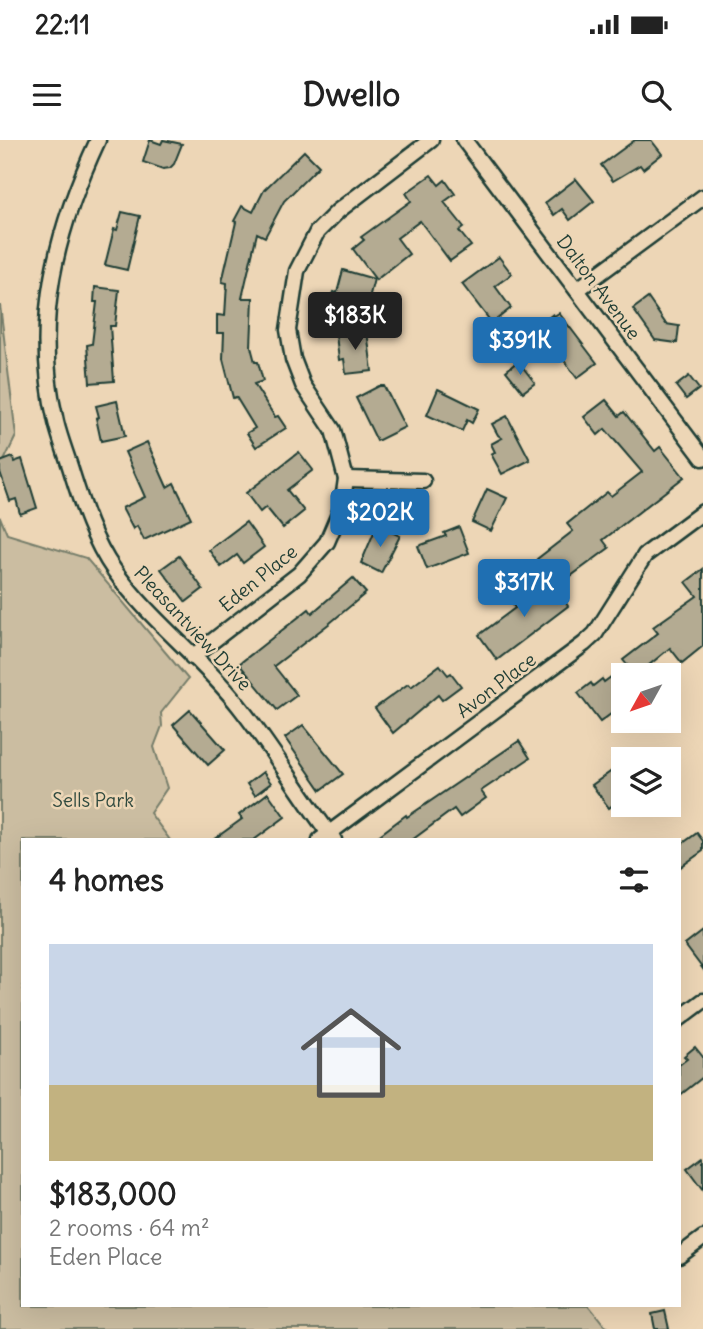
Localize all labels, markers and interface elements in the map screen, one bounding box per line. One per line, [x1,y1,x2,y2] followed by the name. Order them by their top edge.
[35,8,90,41] text: 22:11
[303,74,400,115] text: Dwello
[28,76,66,114] icon: menu
[637,76,675,114] icon: search
[552,230,646,344] street label: Dalton Avenue
[306,292,404,352] pin: $183K
[324,300,386,329] text: $183K
[471,317,569,377] pin: $391K
[489,325,551,354] text: $391K
[331,490,429,549] pin: $202K
[346,497,414,526] text: $202K
[214,539,302,617] street label: Eden Place
[475,560,573,619] pin: $317K
[129,561,257,695] street label: Pleasantview Drive
[494,567,554,596] text: $317K
[451,647,541,723] street label: Avon Place
[611,663,681,733] north arrow
[611,663,681,817] map controls
[611,747,681,817] button: layers
[52,788,134,812] park label: Sells Park
[49,861,164,899] text: 4 homes
[615,861,653,899] icon: filters
[288,990,414,1116] icon: home
[49,1175,177,1213] text: $183,000
[49,1213,210,1242] text: 2 rooms · 64 m²
[49,1242,162,1271] text: Eden Place

